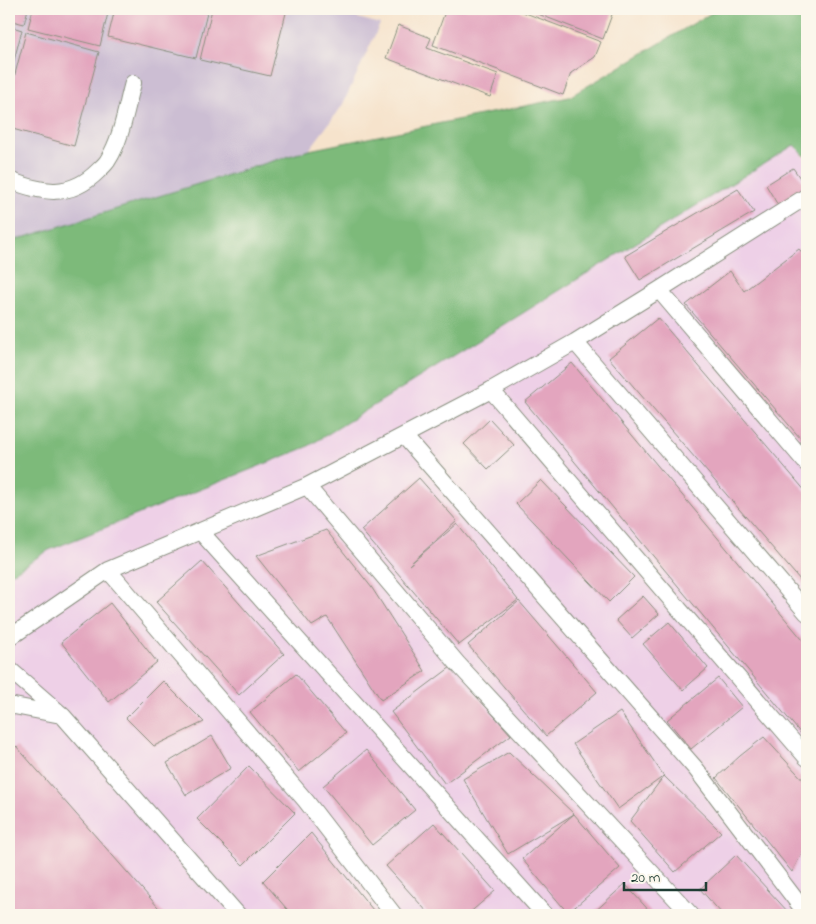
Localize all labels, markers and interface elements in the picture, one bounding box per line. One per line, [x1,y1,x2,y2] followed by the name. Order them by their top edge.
[624,859,706,891] scale bar
[631,867,661,889] text: 20 m

